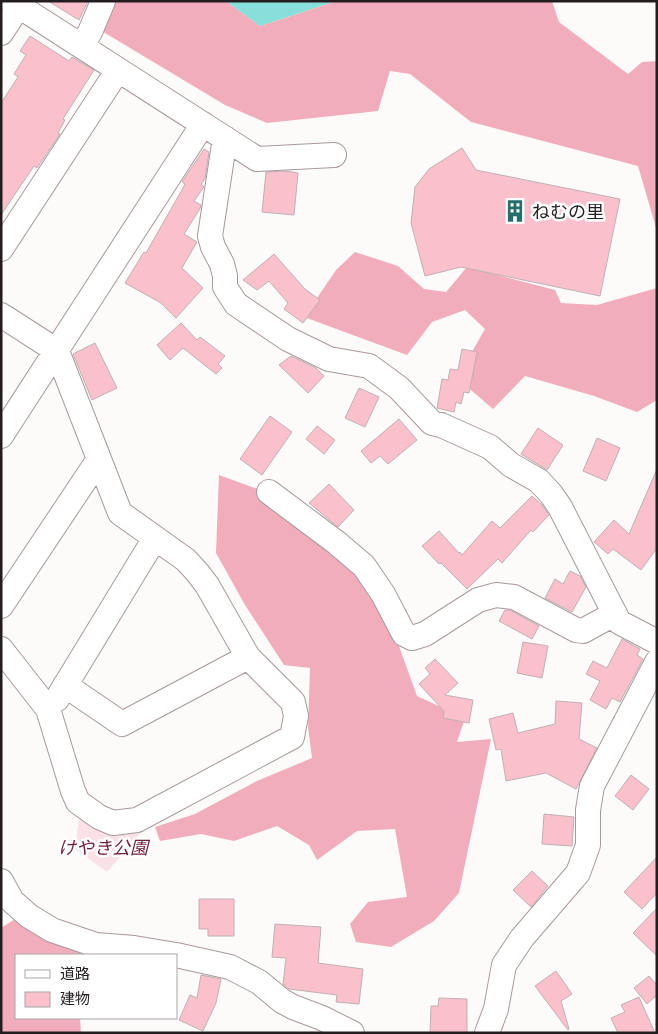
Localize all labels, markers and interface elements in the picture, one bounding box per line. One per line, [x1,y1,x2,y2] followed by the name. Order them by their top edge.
[502,198,528,224] building icon: ねむの里
[532,199,604,223] place label: ねむの里
[58,835,151,859] park label: けやき公園
[15,954,178,1019] legend
[60,963,90,983] text: 道路
[60,988,90,1008] text: 建物

